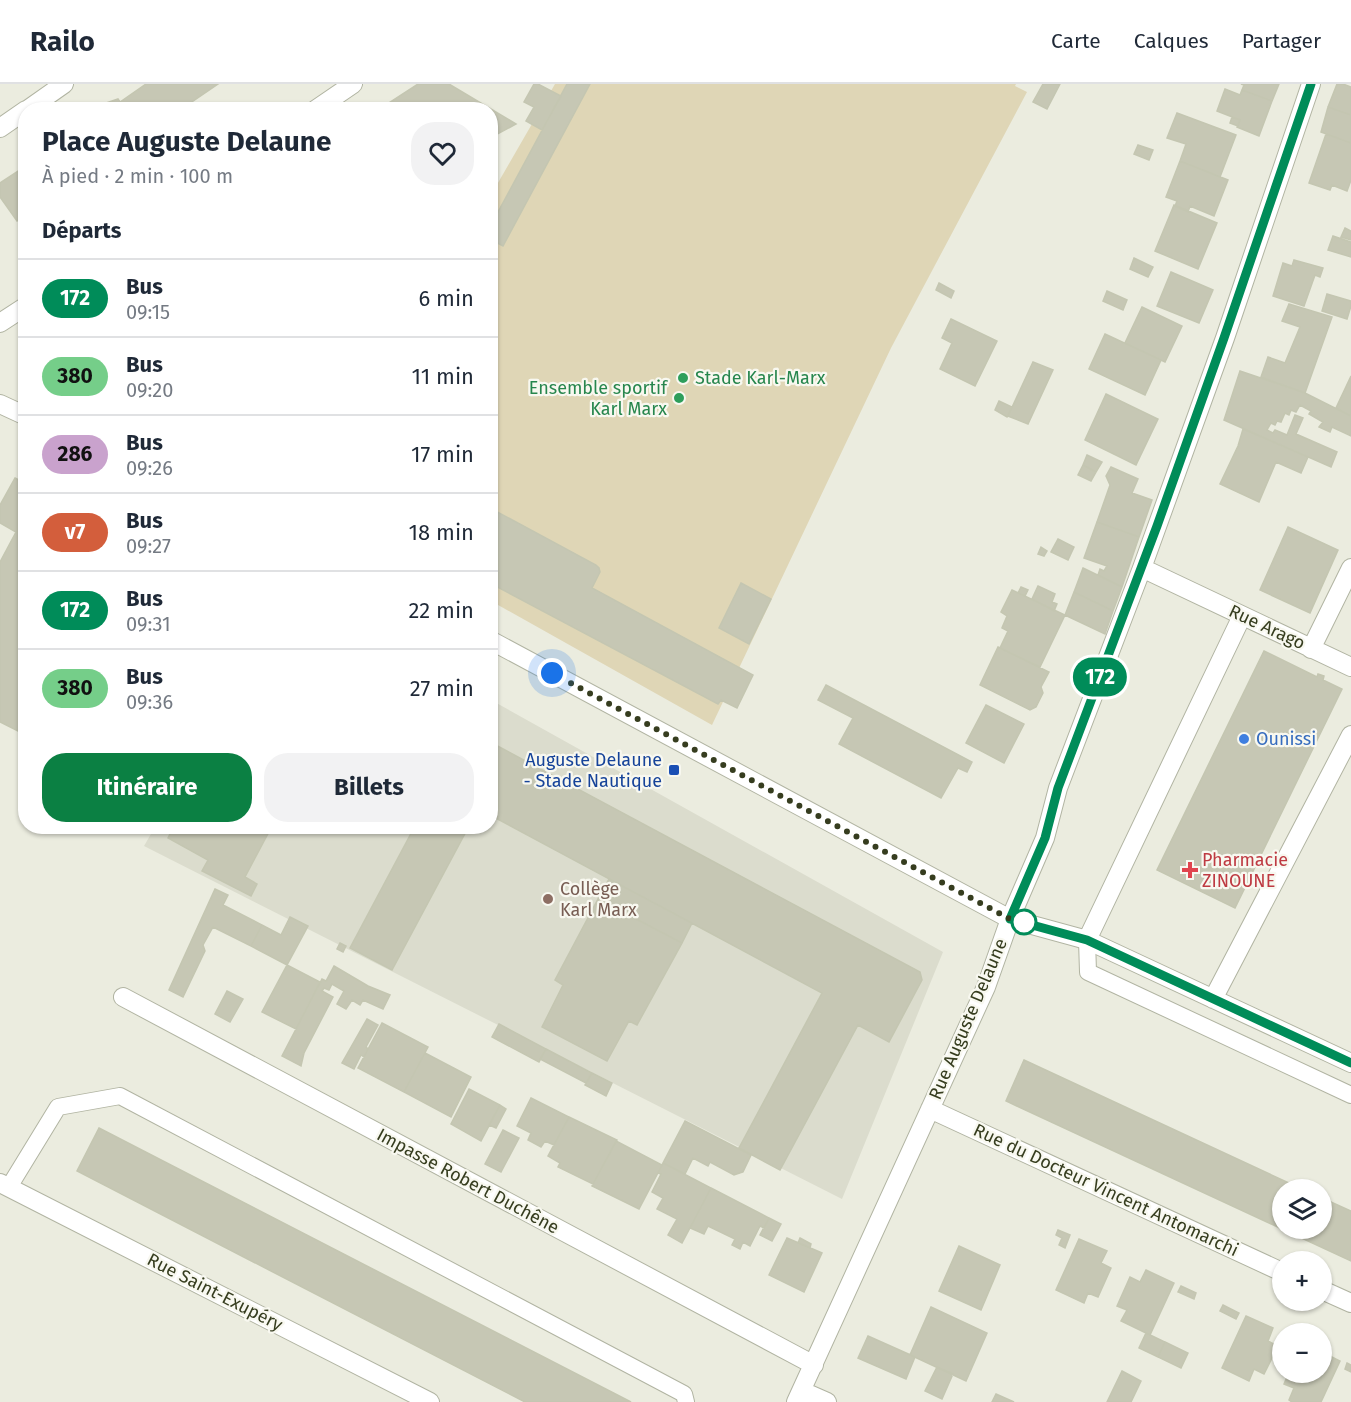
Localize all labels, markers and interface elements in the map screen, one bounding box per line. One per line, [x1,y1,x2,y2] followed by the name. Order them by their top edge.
[30,25,95,58] text: Railo
[1051,28,1101,54] text: Carte
[1134,28,1209,54] text: Calques
[1242,28,1321,54] text: Partager
[411,122,474,185] button: heart
[42,125,331,158] text: Place Auguste Delaune
[42,164,233,188] text: À pied · 2 min · 100 m
[42,217,121,244] text: Départs
[126,273,163,300] text: Bus
[60,285,90,311] text: 172
[418,285,474,312] text: 6 min
[126,300,170,324] text: 09:15
[126,351,163,378] text: Bus
[57,363,93,389] text: 380
[411,363,474,390] text: 11 min
[695,367,826,389] place label: Stade Karl-Marx
[676,371,690,385] marker: Stade Karl-Marx
[529,377,669,420] place label: Ensemble sportif Karl Marx
[126,378,173,402] text: 09:20
[672,391,686,405] marker: Ensemble sportif Karl Marx
[126,429,163,456] text: Bus
[58,441,92,467] text: 286
[411,441,474,468] text: 17 min
[126,456,173,480] text: 09:26
[126,507,163,534] text: Bus
[65,519,85,545] text: v7
[409,519,474,546] text: 18 min
[126,534,171,558] text: 09:27
[126,585,163,612] text: Bus
[60,597,90,623] text: 172
[408,597,474,624] text: 22 min
[1225,600,1309,654] street label: Rue Arago
[126,612,171,636] text: 09:31
[537,658,567,688] your location
[1066,658,1134,696] line badge: 172
[126,663,163,690] text: Bus
[1085,664,1115,690] text: 172
[57,675,93,701] text: 380
[410,675,474,702] text: 27 min
[126,690,173,714] text: 09:36
[1256,728,1316,750] place label: Ounissi
[1237,732,1251,746] marker: Ounissi
[523,749,662,792] place label: Auguste Delaune - Stade Nautique
[42,753,252,822] button: Itinéraire
[264,753,474,822] button: Billets
[667,763,681,777] marker: Auguste Delaune - Stade Nautique
[1202,849,1288,892] place label: Pharmacie ZINOUNE
[1183,863,1197,877] marker: Pharmacie ZINOUNE
[560,878,637,921] place label: Collège Karl Marx
[541,892,555,906] marker: Collège Karl Marx
[1011,909,1037,935] unlabelled marker
[924,935,1012,1103] street label: Rue Auguste Delaune
[970,1119,1242,1261] street label: Rue du Docteur Vincent Antomarchi
[373,1124,563,1238] street label: Impasse Robert Duchêne
[1272,1179,1332,1383] map controls
[1272,1179,1332,1239] button: layers
[144,1248,287,1336] street label: Rue Saint-Exupéry
[1272,1251,1332,1311] button: +
[1272,1323,1332,1383] button: −

